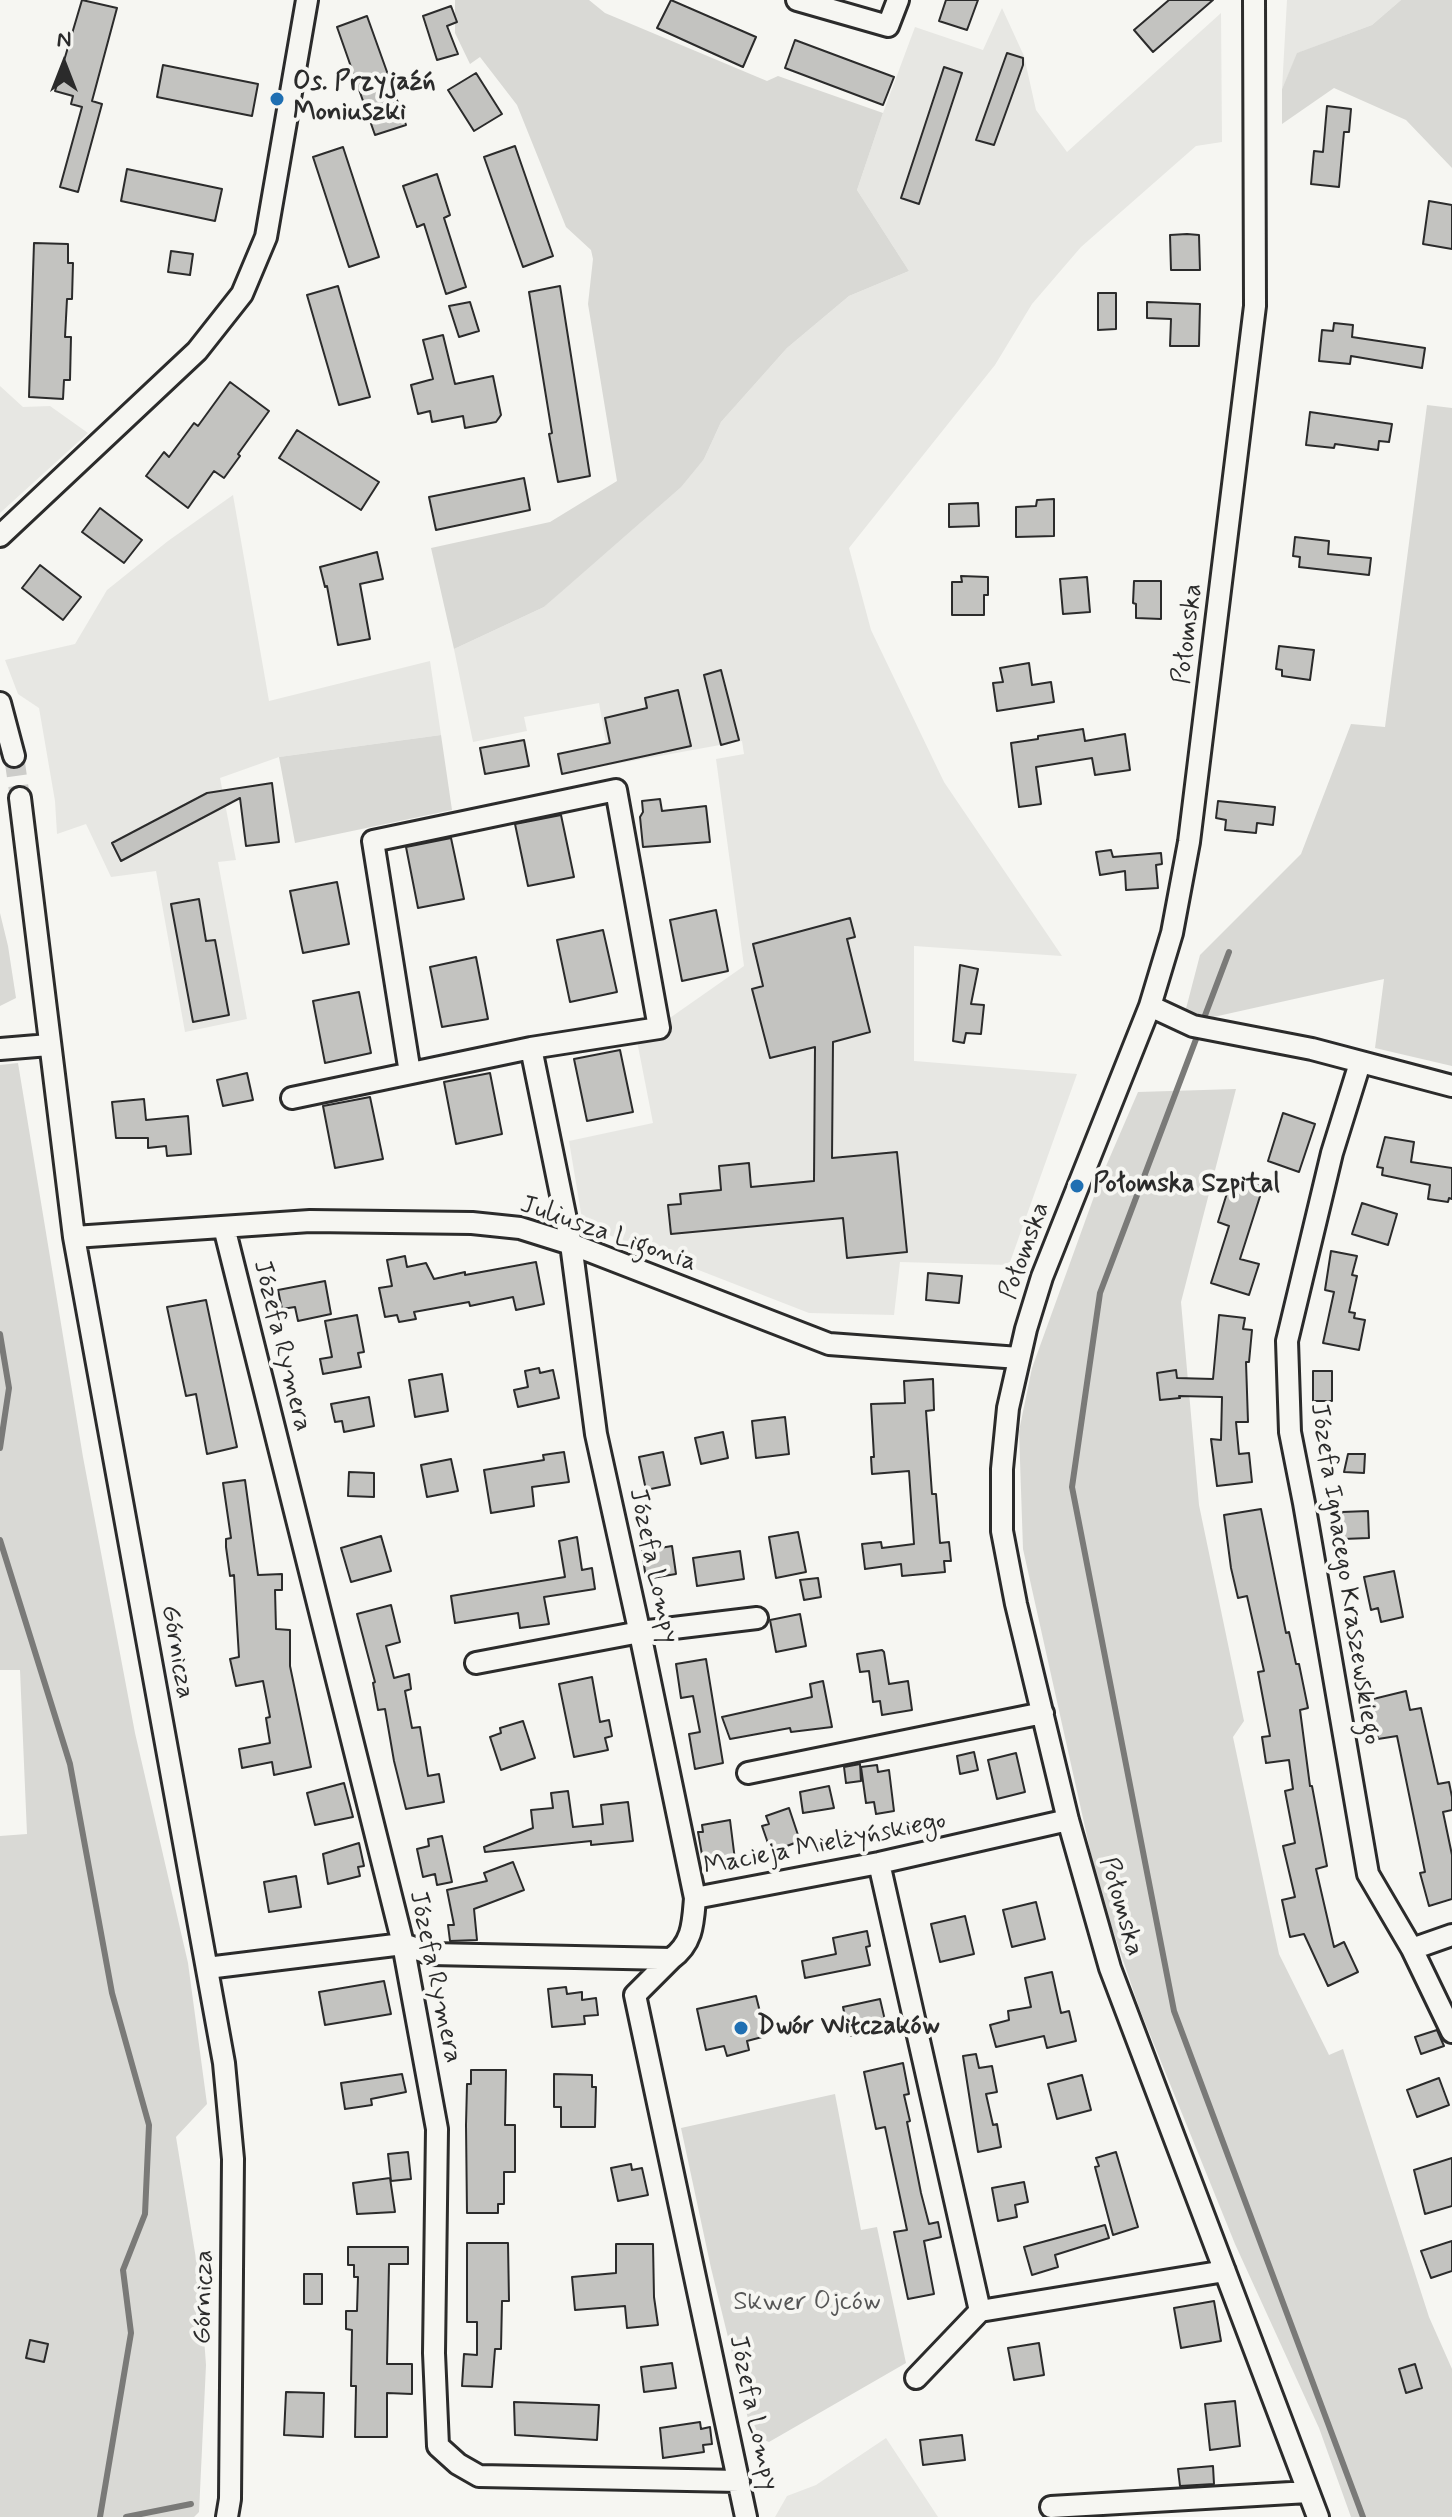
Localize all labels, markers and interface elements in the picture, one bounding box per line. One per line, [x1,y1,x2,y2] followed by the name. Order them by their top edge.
[24,24,104,104] north arrow
[57,26,71,54] text: N
[293,68,436,130] place label: Os. Przyjaźń Moniuszki
[268,90,286,108] marker: Os. Przyjaźń Moniuszki
[1167,582,1211,686] street label: Połomska
[1093,1170,1280,1202] place label: Połomska Szpital
[1068,1177,1086,1195] marker: Połomska Szpital
[516,1190,700,1280] street label: Juliusza Ligonia
[994,1198,1058,1304] street label: Połomska
[245,1257,317,1435] street label: Józefa Rymera
[1302,1401,1386,1747] street label: Józefa Ignacego Kraszewskiego
[620,1486,684,1646] street label: Józefa Lompy
[152,1603,200,1701] street label: Górnicza
[701,1806,949,1884] street label: Macieja Mielżyńskiego
[1091,1854,1149,1960] street label: Połomska
[401,1888,467,2066] street label: Józefa Rymera
[757,2012,940,2044] place label: Dwór Witczaków
[732,2019,750,2037] marker: Dwór Witczaków
[189,2249,221,2345] street label: Górnicza
[733,2288,881,2320] park label: Skwer Ojców
[720,2333,784,2493] street label: Józefa Lompy

